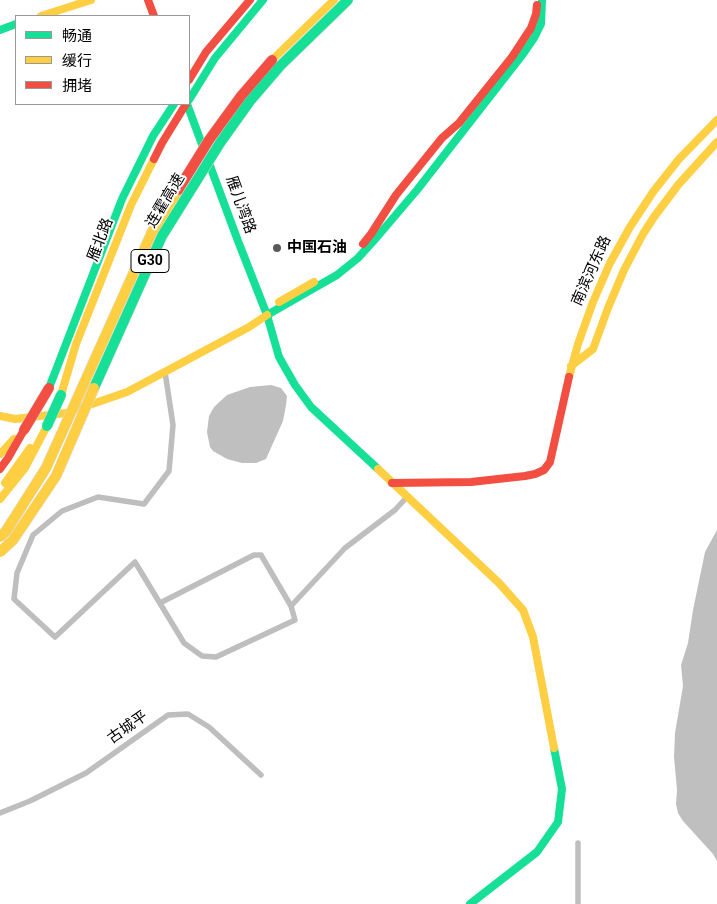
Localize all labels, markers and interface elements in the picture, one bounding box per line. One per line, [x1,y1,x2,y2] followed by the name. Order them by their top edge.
[15,15,190,105] legend
[62,27,92,45] text: 畅通
[62,52,92,70] text: 缓行
[62,77,92,95] text: 拥堵
[143,171,189,231] street label: 连霍高速
[221,174,259,236] street label: 雁儿湾路
[85,216,117,264] street label: 雁北路
[569,233,615,309] street label: 南滨河东路
[287,239,347,257] place label: 中国石油
[271,242,283,254] marker: 中国石油
[131,250,169,272] road number: G30
[104,708,152,748] street label: 古城平

